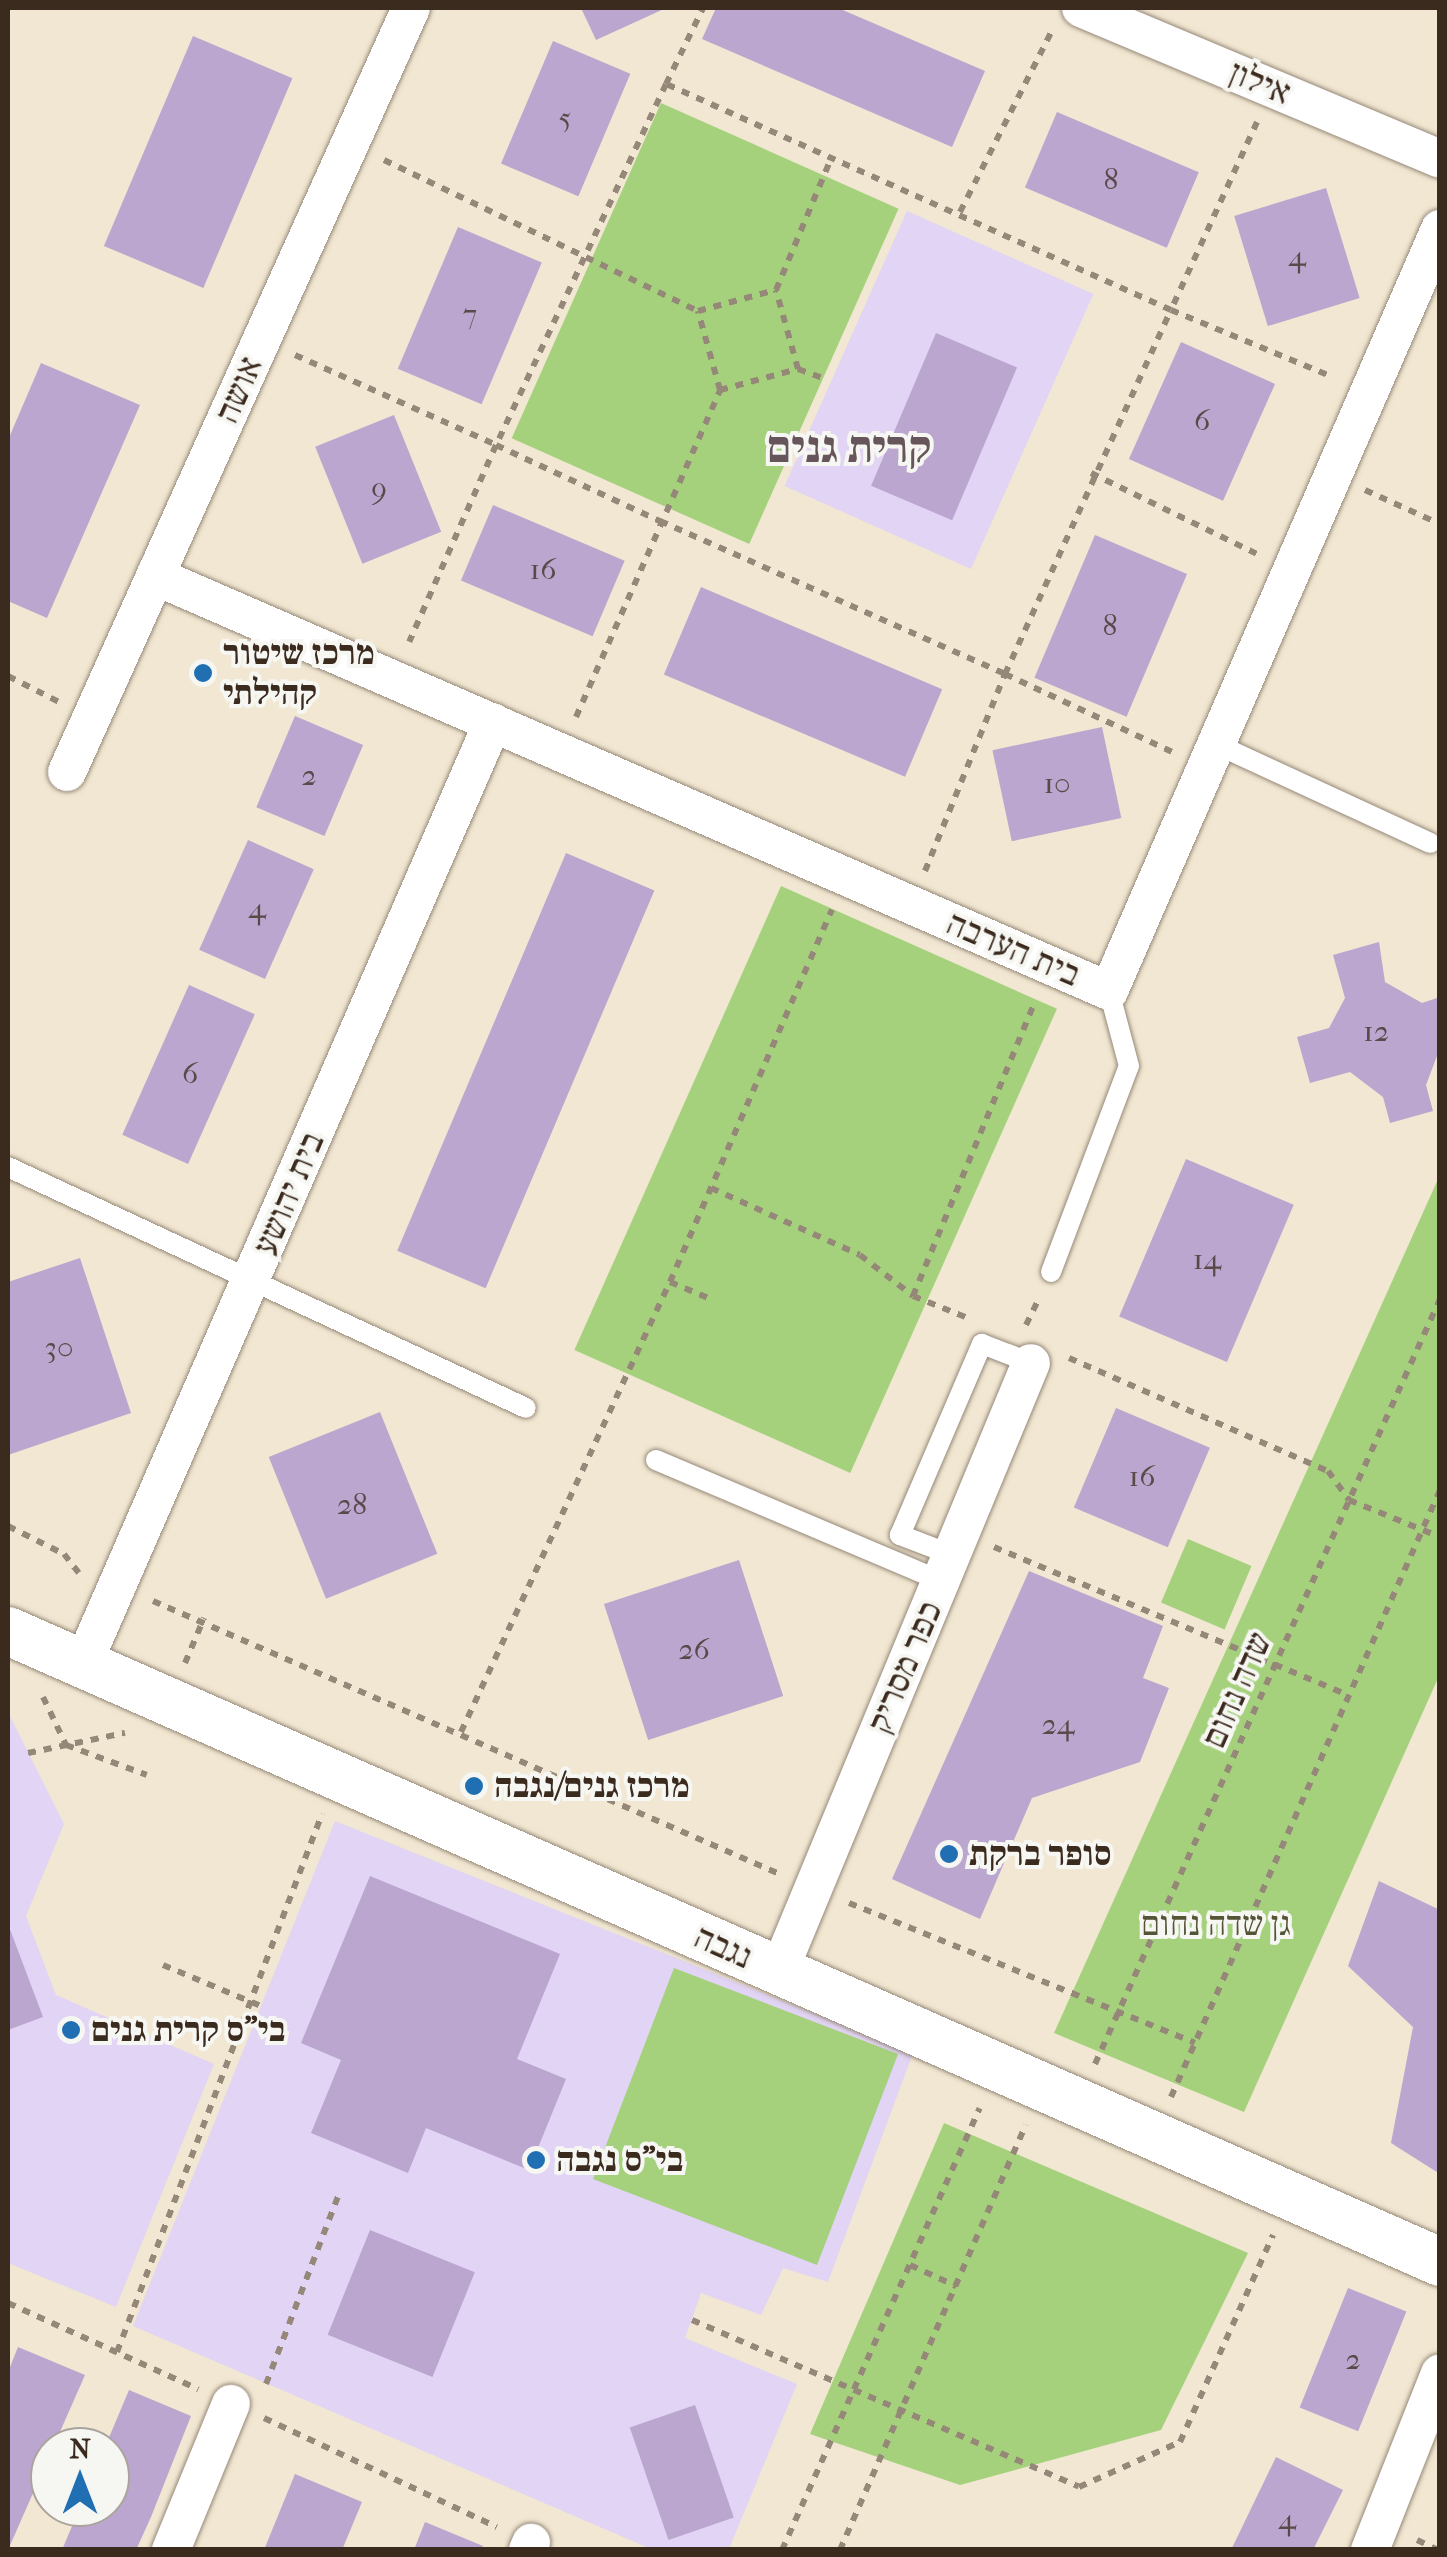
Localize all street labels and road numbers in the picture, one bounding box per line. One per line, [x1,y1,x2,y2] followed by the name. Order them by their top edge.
[1223,51,1297,115] street label: אילון
[206,350,272,430] street label: אושה
[940,902,1086,996] street label: בית הערבה
[244,1126,334,1262] street label: בית יהושע
[859,1595,951,1739] street label: כפר מסריק
[1193,1625,1281,1755] street label: שדה נחום
[688,1916,758,1978] street label: נגבה

